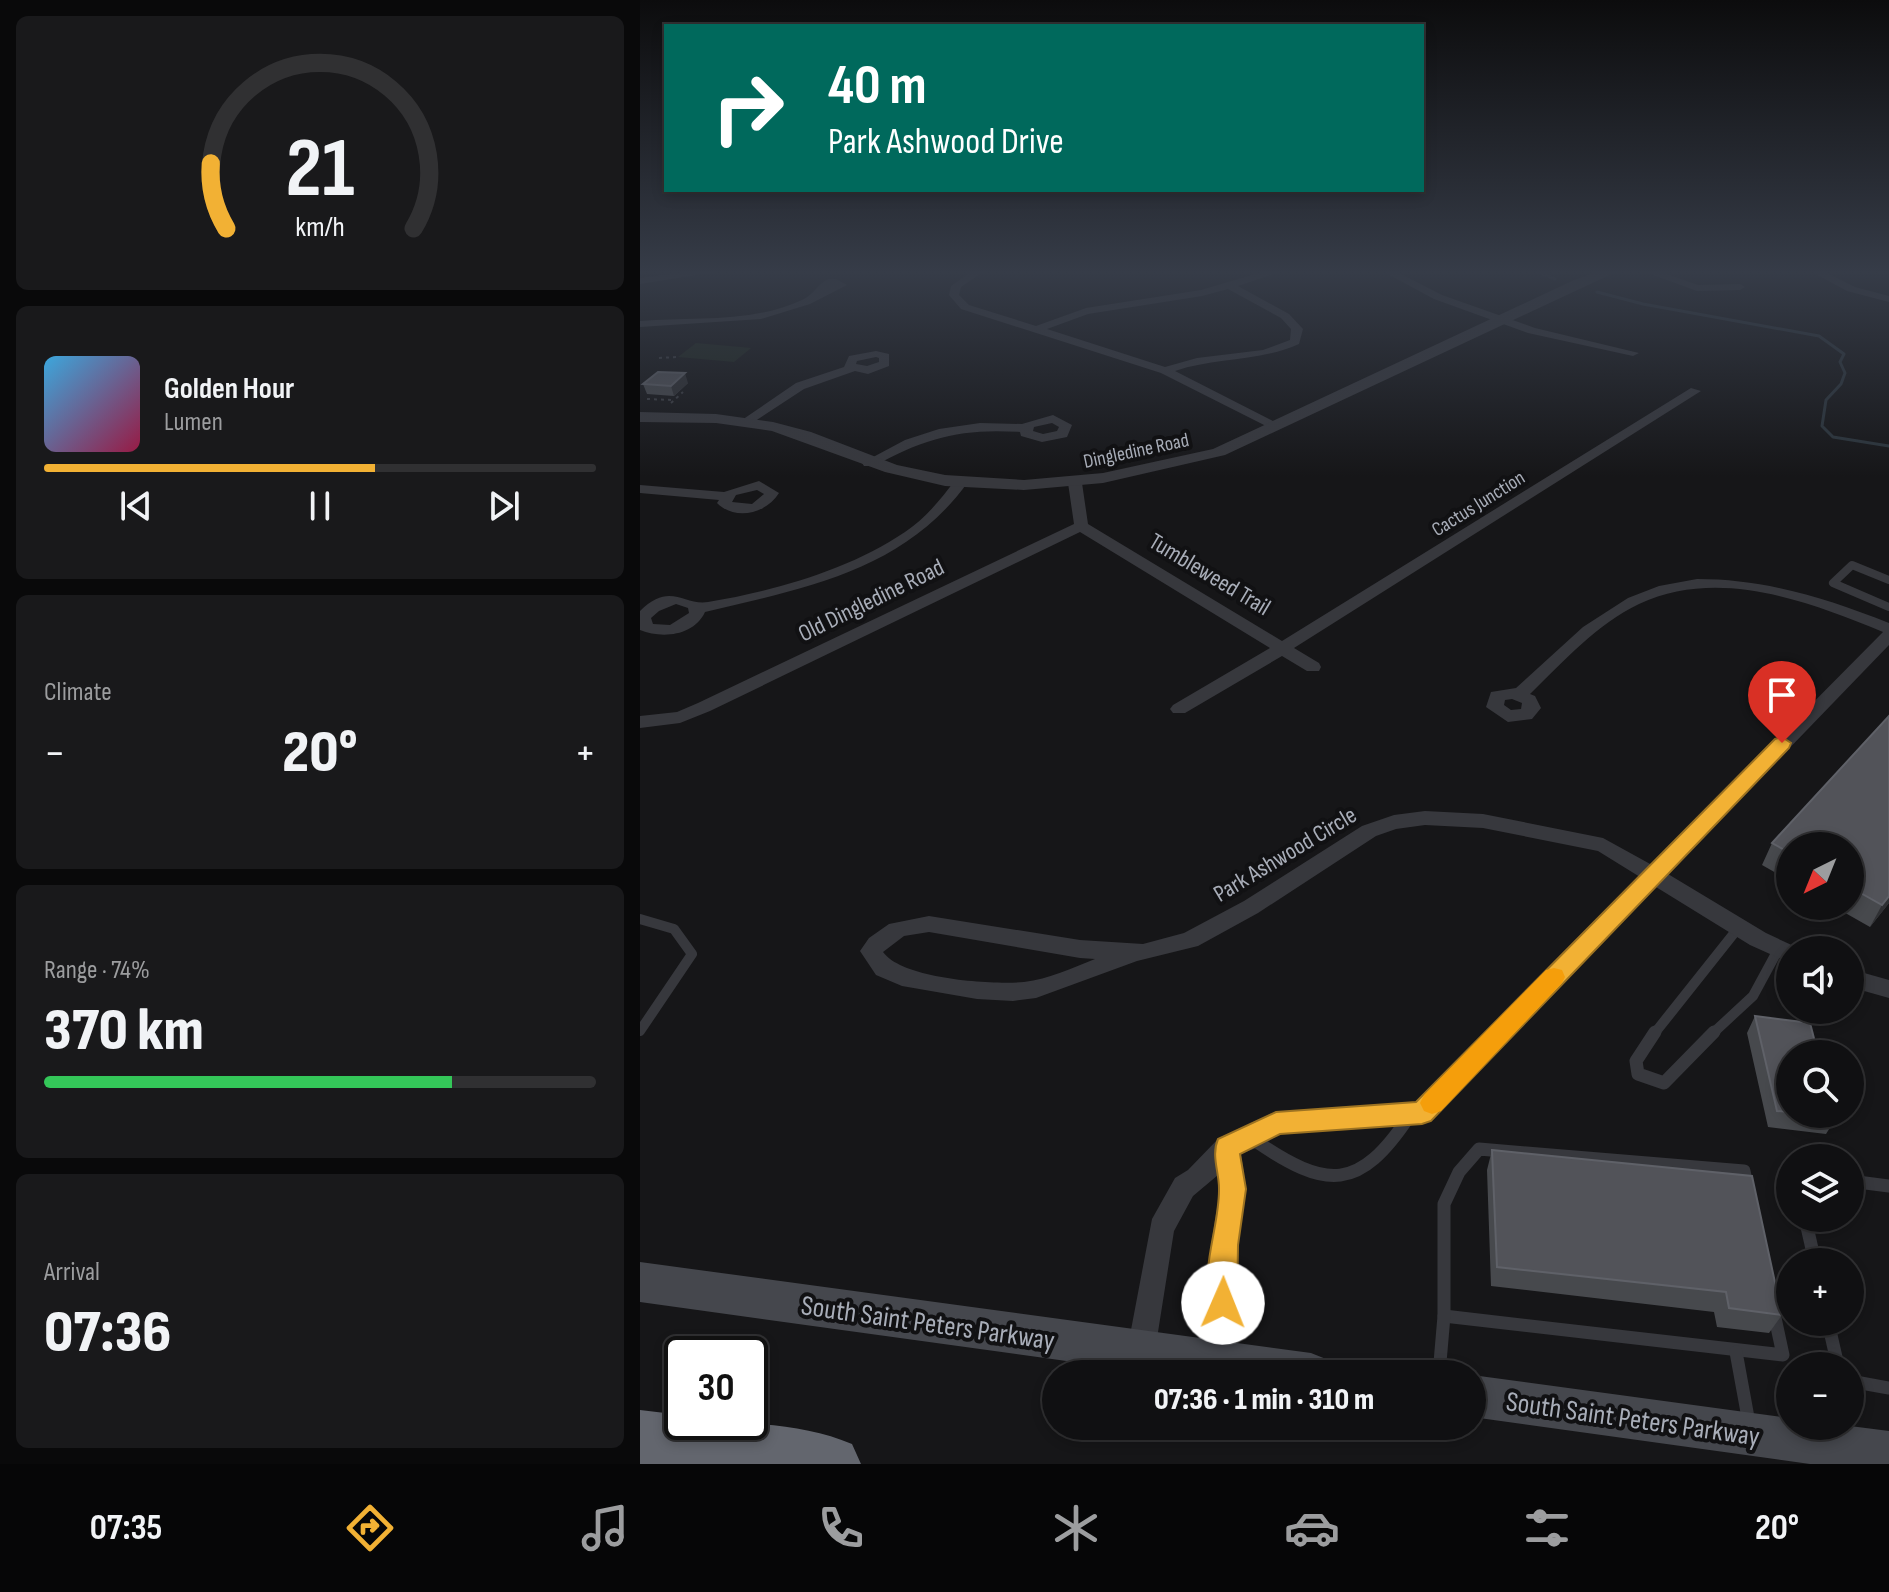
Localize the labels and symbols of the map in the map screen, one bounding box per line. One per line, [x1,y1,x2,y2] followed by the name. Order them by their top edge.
[1081,428,1191,474] street label: Dingledine Road
[1428,466,1530,542] street label: Cactus Junction
[1144,527,1276,622] street label: Tumbleweed Trail
[794,553,949,648] street label: Old Dingledine Road
[1748,661,1816,743] pin
[1209,800,1362,908] street label: Park Ashwood Circle
[1776,832,1864,920] north arrow
[1181,1261,1265,1345] position arrow
[799,1289,1057,1358] street label: South Saint Peters Parkway
[664,1336,768,1440] speed limit sign: 30
[1504,1385,1762,1454] street label: South Saint Peters Parkway

